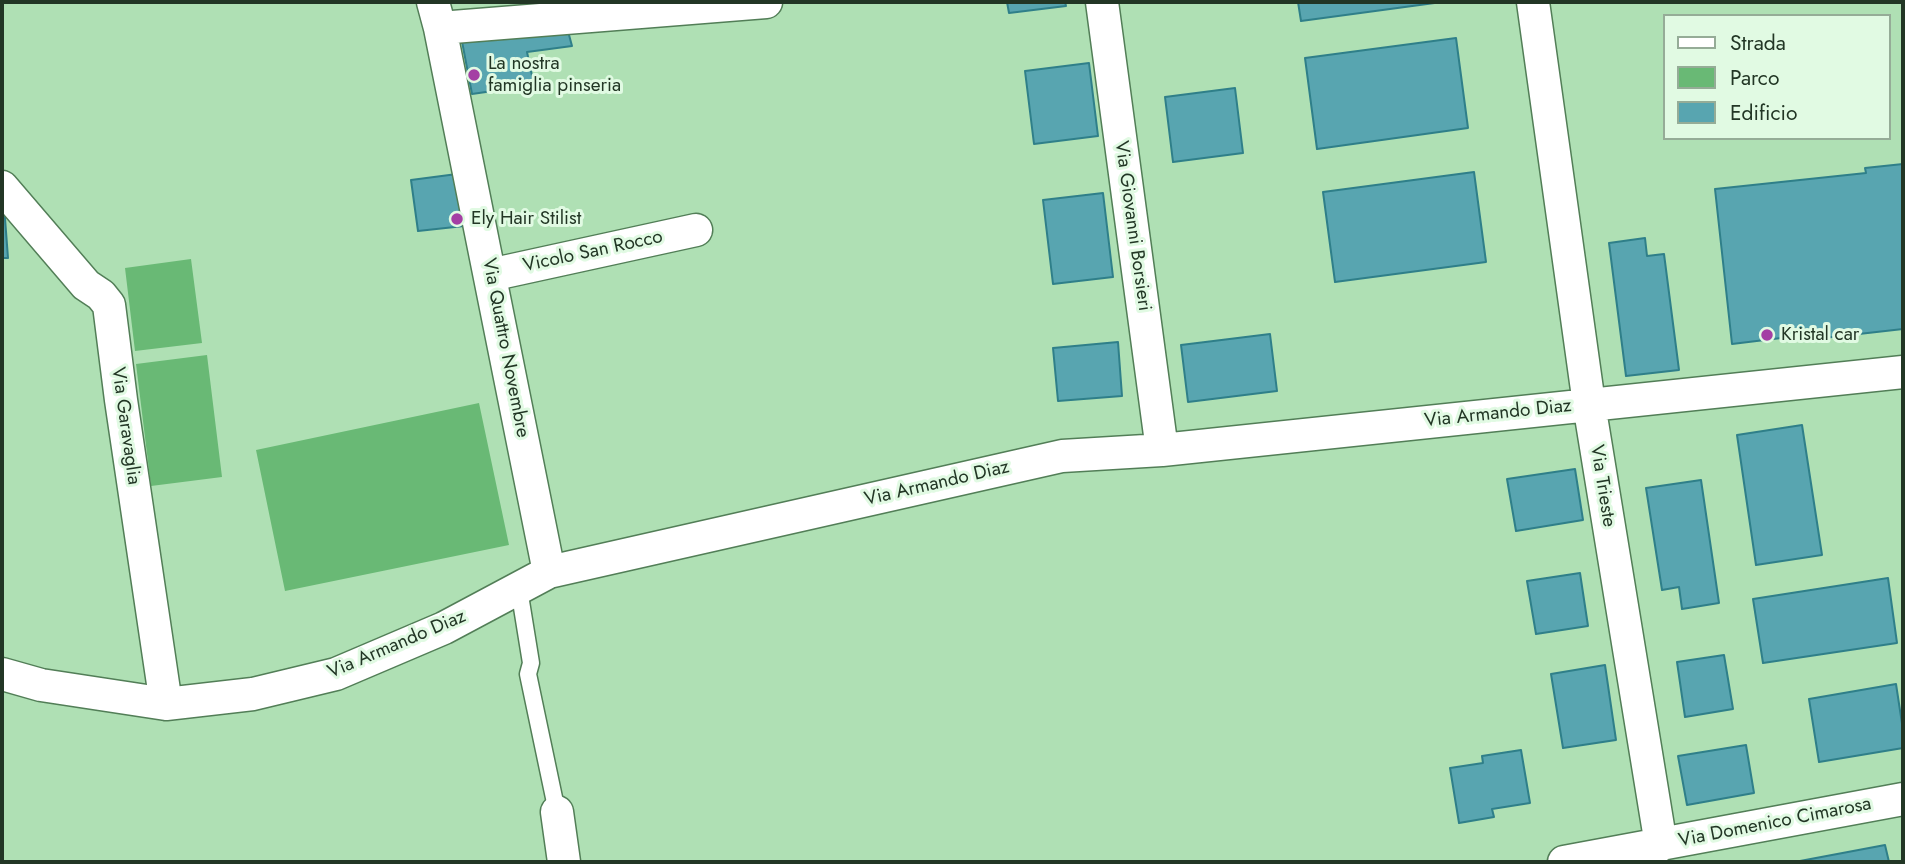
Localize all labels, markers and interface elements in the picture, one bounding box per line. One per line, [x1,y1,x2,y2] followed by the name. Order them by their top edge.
[1664,14,1891,140] legend
[1730,28,1786,58] text: Strada
[488,53,621,97] place label: La nostra famiglia pinseria
[1730,63,1779,93] text: Parco
[466,67,482,83] marker: La nostra famiglia pinseria
[1730,98,1797,128] text: Edificio
[1109,140,1155,312] street label: Via Giovanni Borsieri
[471,208,581,230] place label: Ely Hair Stilist
[449,211,465,227] marker: Ely Hair Stilist
[521,226,665,278] street label: Vicolo San Rocco
[476,256,534,440] street label: Via Quattro Novembre
[1781,324,1859,346] place label: Kristal car
[1759,327,1775,343] marker: Kristal car
[105,366,145,486] street label: Via Garavaglia
[1423,395,1573,433] street label: Via Armando Diaz
[1584,443,1620,529] street label: Via Trieste
[862,456,1012,512] street label: Via Armando Diaz
[324,606,470,684] street label: Via Armando Diaz
[1677,793,1873,853] street label: Via Domenico Cimarosa

